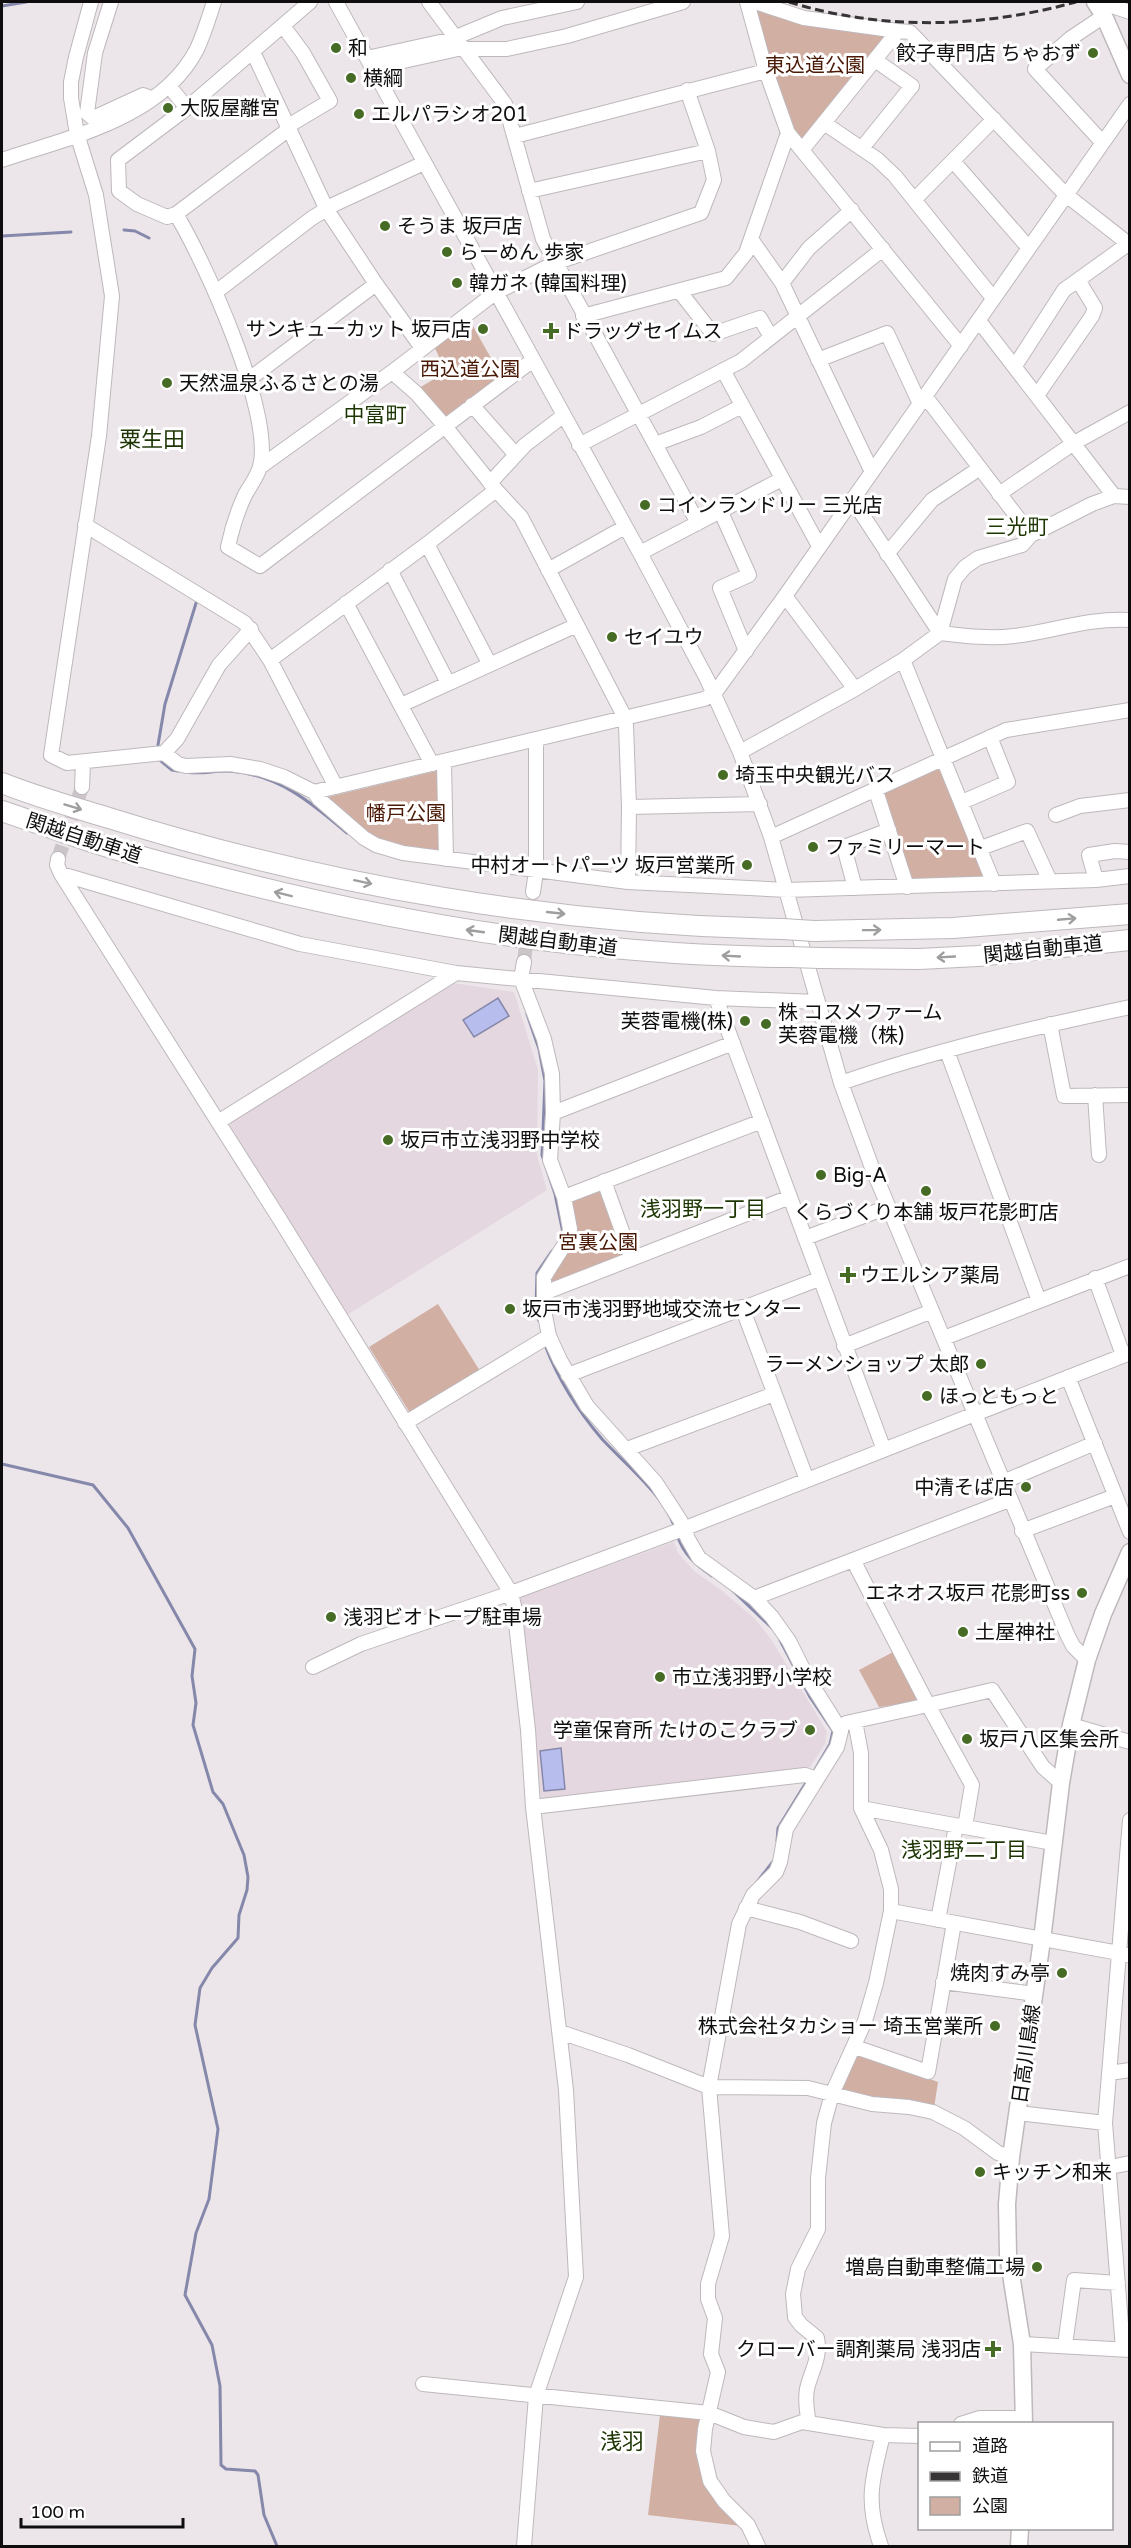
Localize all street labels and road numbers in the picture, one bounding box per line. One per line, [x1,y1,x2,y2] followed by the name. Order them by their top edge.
[23,809,144,869] street label: 関越自動車道
[497,923,619,961] street label: 関越自動車道
[982,932,1104,968] street label: 関越自動車道
[1008,2003,1046,2105] street label: 日高川島線

